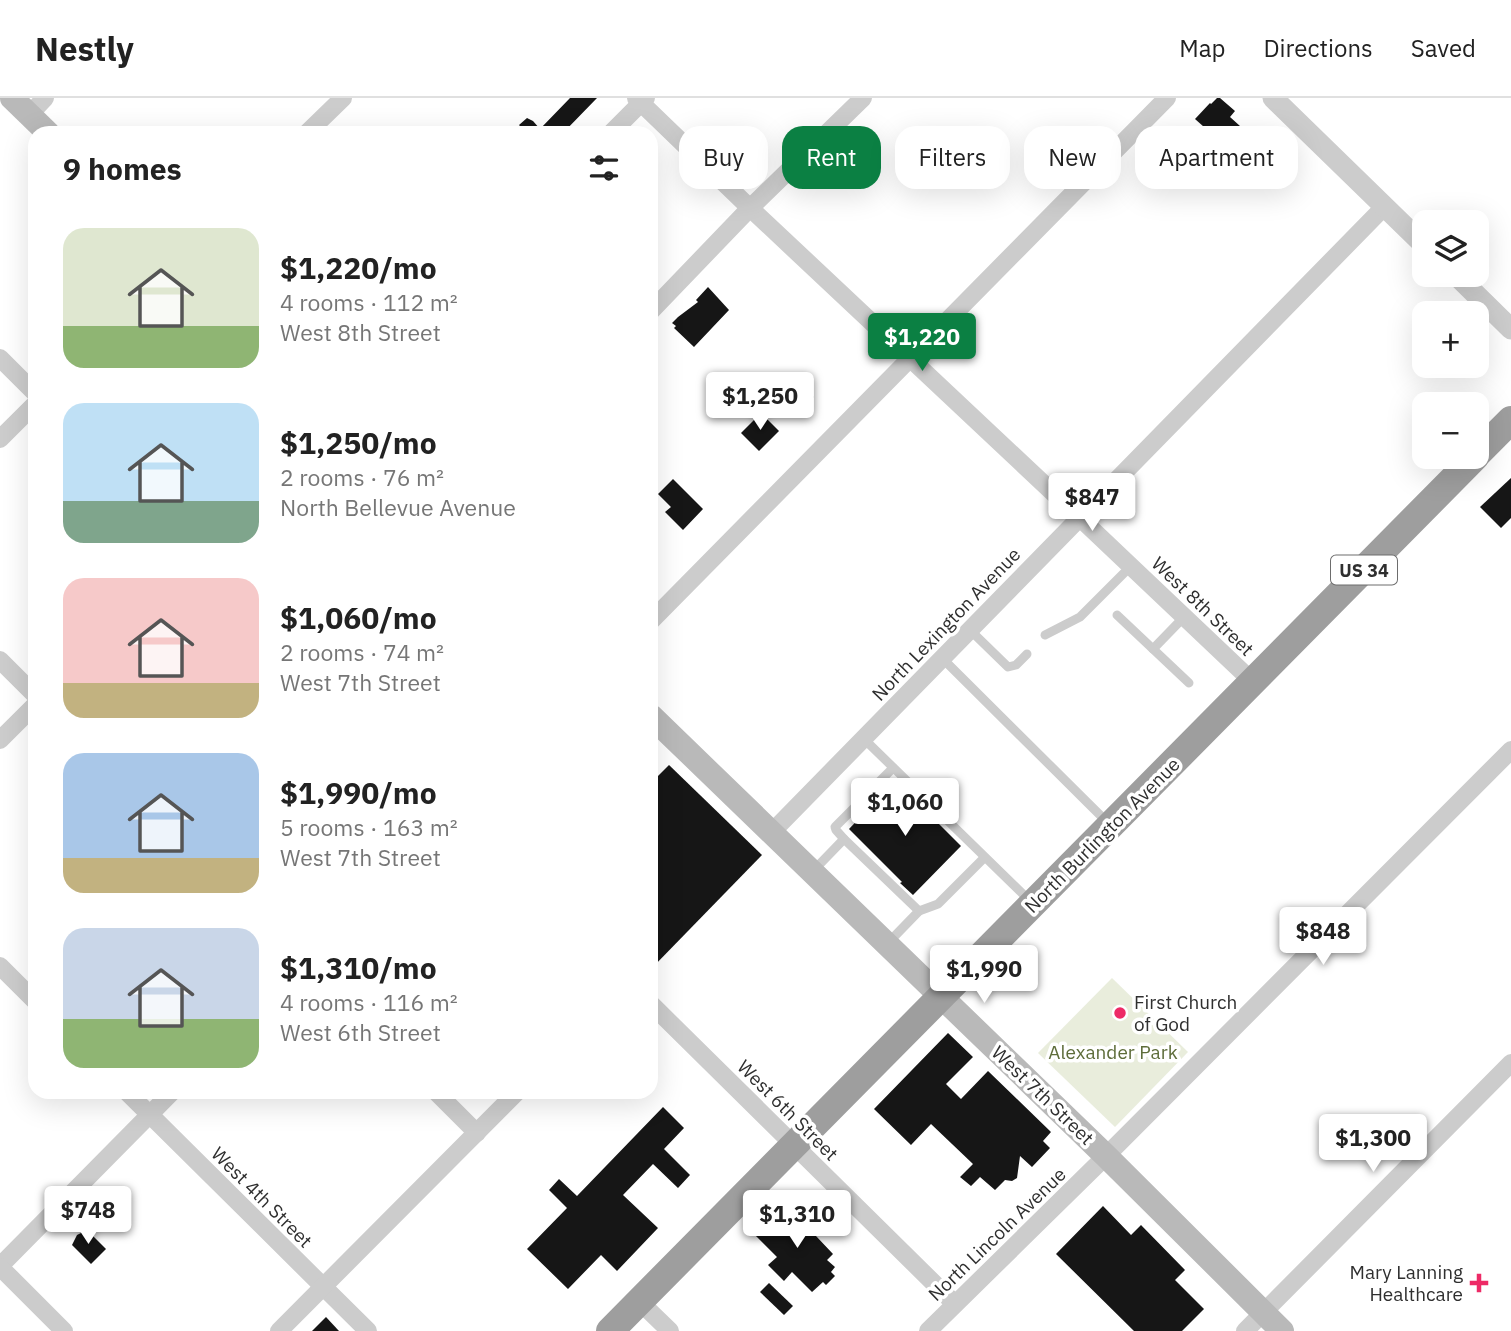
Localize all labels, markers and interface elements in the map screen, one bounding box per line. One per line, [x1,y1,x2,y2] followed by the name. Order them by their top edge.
[35,27,134,70] text: Nestly
[1179,32,1225,64] text: Map
[1263,32,1373,64] text: Directions
[1411,32,1476,64] text: Saved
[679,126,768,189] chip: Buy
[782,126,881,189] chip: Rent
[895,126,1010,189] chip: Filters
[1024,126,1121,189] chip: New
[1135,126,1298,189] chip: Apartment
[63,149,182,188] text: 9 homes
[585,149,623,187] icon: filters
[1412,210,1489,469] map controls
[1412,210,1489,287] button: layers
[280,248,437,287] text: $1,220/mo
[119,256,203,340] icon: home
[280,287,458,317] text: 4 rooms · 112 m²
[1412,301,1489,378] button: +
[865,314,979,373] pin: $1,220
[280,317,441,347] text: West 8th Street
[884,321,960,351] text: $1,220
[703,372,817,432] pin: $1,250
[722,380,798,410] text: $1,250
[1412,392,1489,469] button: −
[280,423,437,462] text: $1,250/mo
[119,431,203,515] icon: home
[280,462,444,492] text: 2 rooms · 76 m²
[1051,474,1133,533] pin: $847
[1064,481,1120,511] text: $847
[280,492,516,522] text: North Bellevue Avenue
[867,542,1025,706] street label: North Lexington Avenue
[1147,551,1259,661] street label: West 8th Street
[1331,556,1397,584] road number: US 34
[280,598,437,637] text: $1,060/mo
[119,606,203,690] icon: home
[280,637,444,667] text: 2 rooms · 74 m²
[280,667,441,697] text: West 7th Street
[1019,752,1185,918] street label: North Burlington Avenue
[280,773,437,812] text: $1,990/mo
[848,778,962,838] pin: $1,060
[119,781,203,865] icon: home
[867,786,943,816] text: $1,060
[280,812,458,842] text: 5 rooms · 163 m²
[280,842,441,872] text: West 7th Street
[1282,908,1364,967] pin: $848
[1295,915,1351,945] text: $848
[927,946,1041,1005] pin: $1,990
[280,948,437,987] text: $1,310/mo
[946,953,1022,983] text: $1,990
[119,956,203,1040] icon: home
[280,987,458,1017] text: 4 rooms · 116 m²
[1134,990,1237,1036] place label: First Church of God
[1112,1005,1128,1021] marker: First Church of God
[280,1017,441,1047] text: West 6th Street
[987,1040,1099,1150] street label: West 7th Street
[1048,1040,1178,1064] park label: Alexander Park
[733,1055,843,1165] street label: West 6th Street
[1316,1114,1430,1174] pin: $1,300
[1335,1122,1411,1152] text: $1,300
[207,1142,317,1252] street label: West 4th Street
[923,1162,1071,1306] street label: North Lincoln Avenue
[47,1186,129,1246] pin: $748
[740,1190,854,1250] pin: $1,310
[60,1194,116,1224] text: $748
[759,1198,835,1228] text: $1,310
[1349,1260,1463,1306] place label: Mary Lanning Healthcare
[1469,1273,1489,1293] marker: Mary Lanning Healthcare

